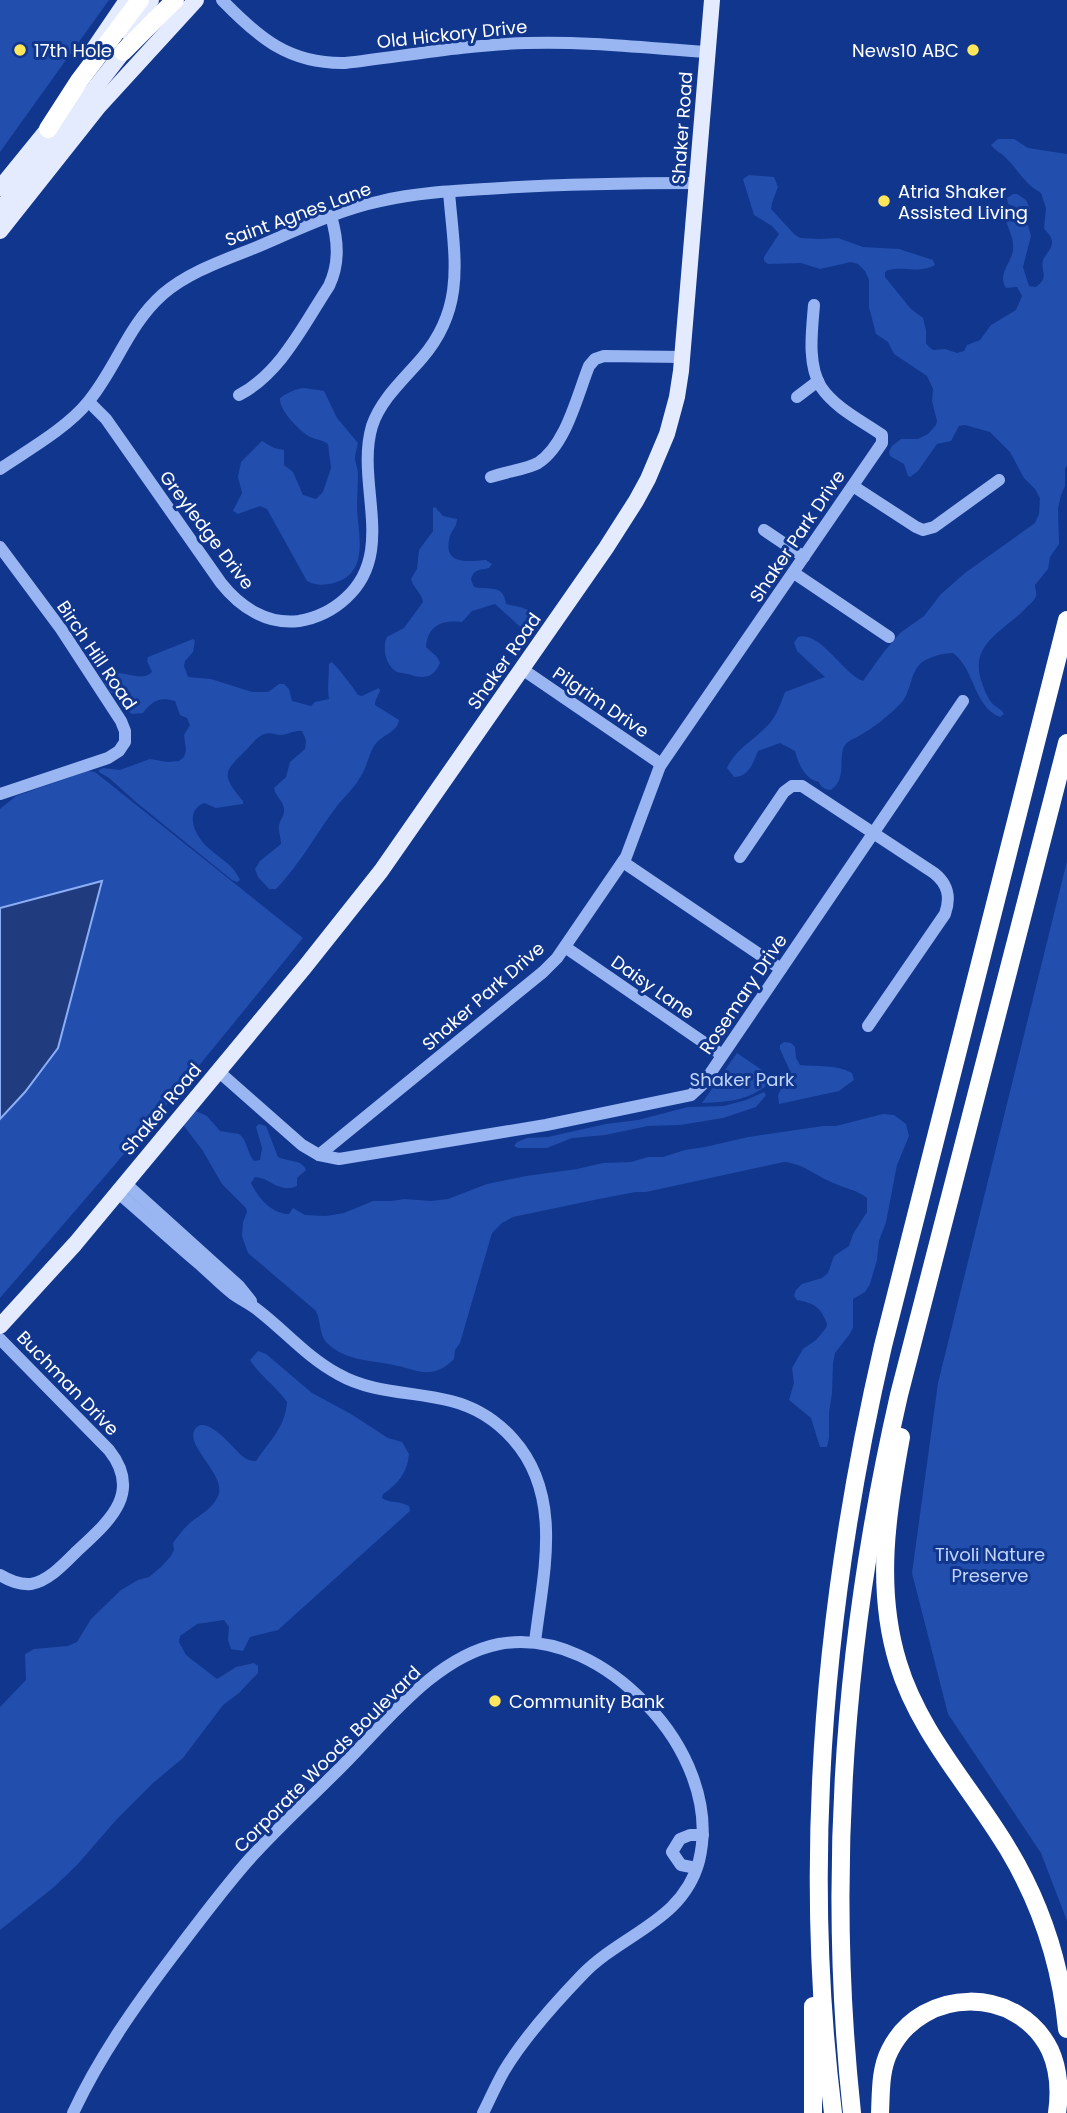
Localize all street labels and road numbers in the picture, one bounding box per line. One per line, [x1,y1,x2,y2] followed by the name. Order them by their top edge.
[376,14,528,54] street label: Old Hickory Drive
[666,71,698,185] street label: Shaker Road
[221,176,375,252] street label: Saint Agnes Lane
[154,465,260,595] street label: Greyledge Drive
[743,465,851,607] street label: Shaker Park Drive
[51,595,143,715] street label: Birch Hill Road
[461,608,547,714] street label: Shaker Road
[548,661,654,743] street label: Pilgrim Drive
[693,929,793,1059] street label: Rosemary Drive
[416,936,550,1056] street label: Shaker Park Drive
[606,949,700,1025] street label: Daisy Lane
[115,1058,207,1160] street label: Shaker Road
[11,1325,125,1441] street label: Buchman Drive
[228,1660,426,1858] street label: Corporate Woods Boulevard

